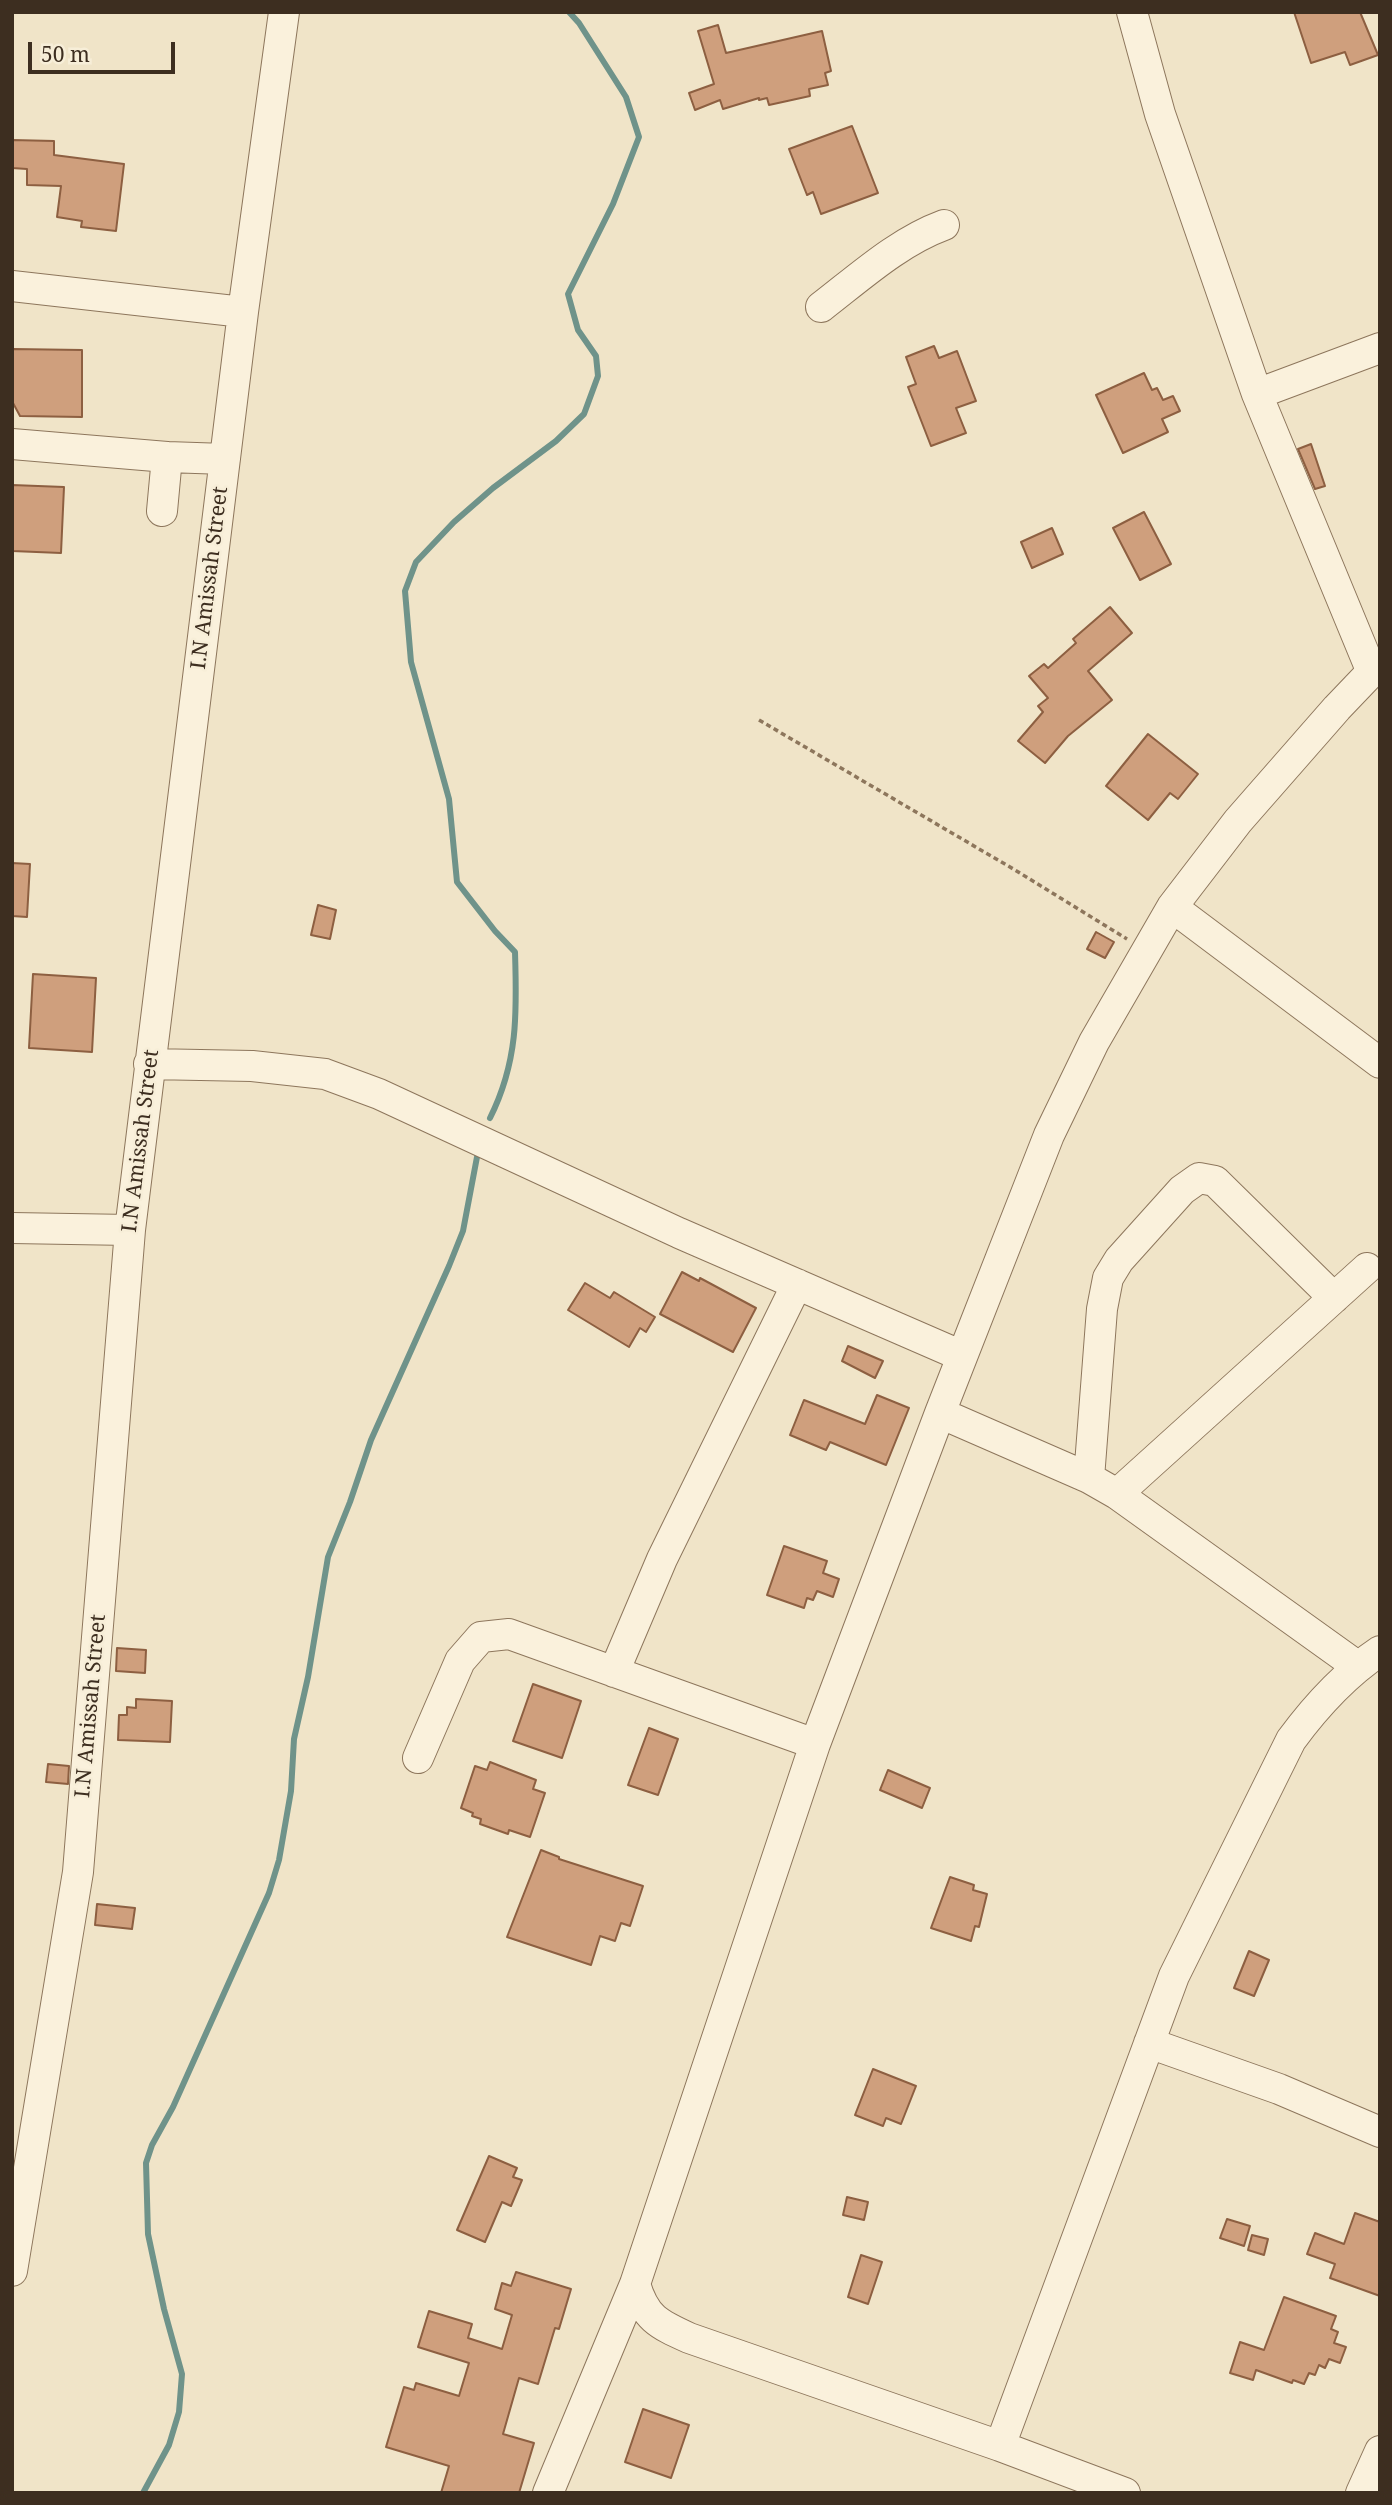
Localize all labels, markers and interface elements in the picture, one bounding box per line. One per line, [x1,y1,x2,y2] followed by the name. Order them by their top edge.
[32,28,178,72] scale bar
[41,40,90,68] text: 50 m
[186,485,234,671] street label: I.N Amissah Street
[117,1048,165,1234] street label: I.N Amissah Street
[70,1613,112,1799] street label: I.N Amissah Street

